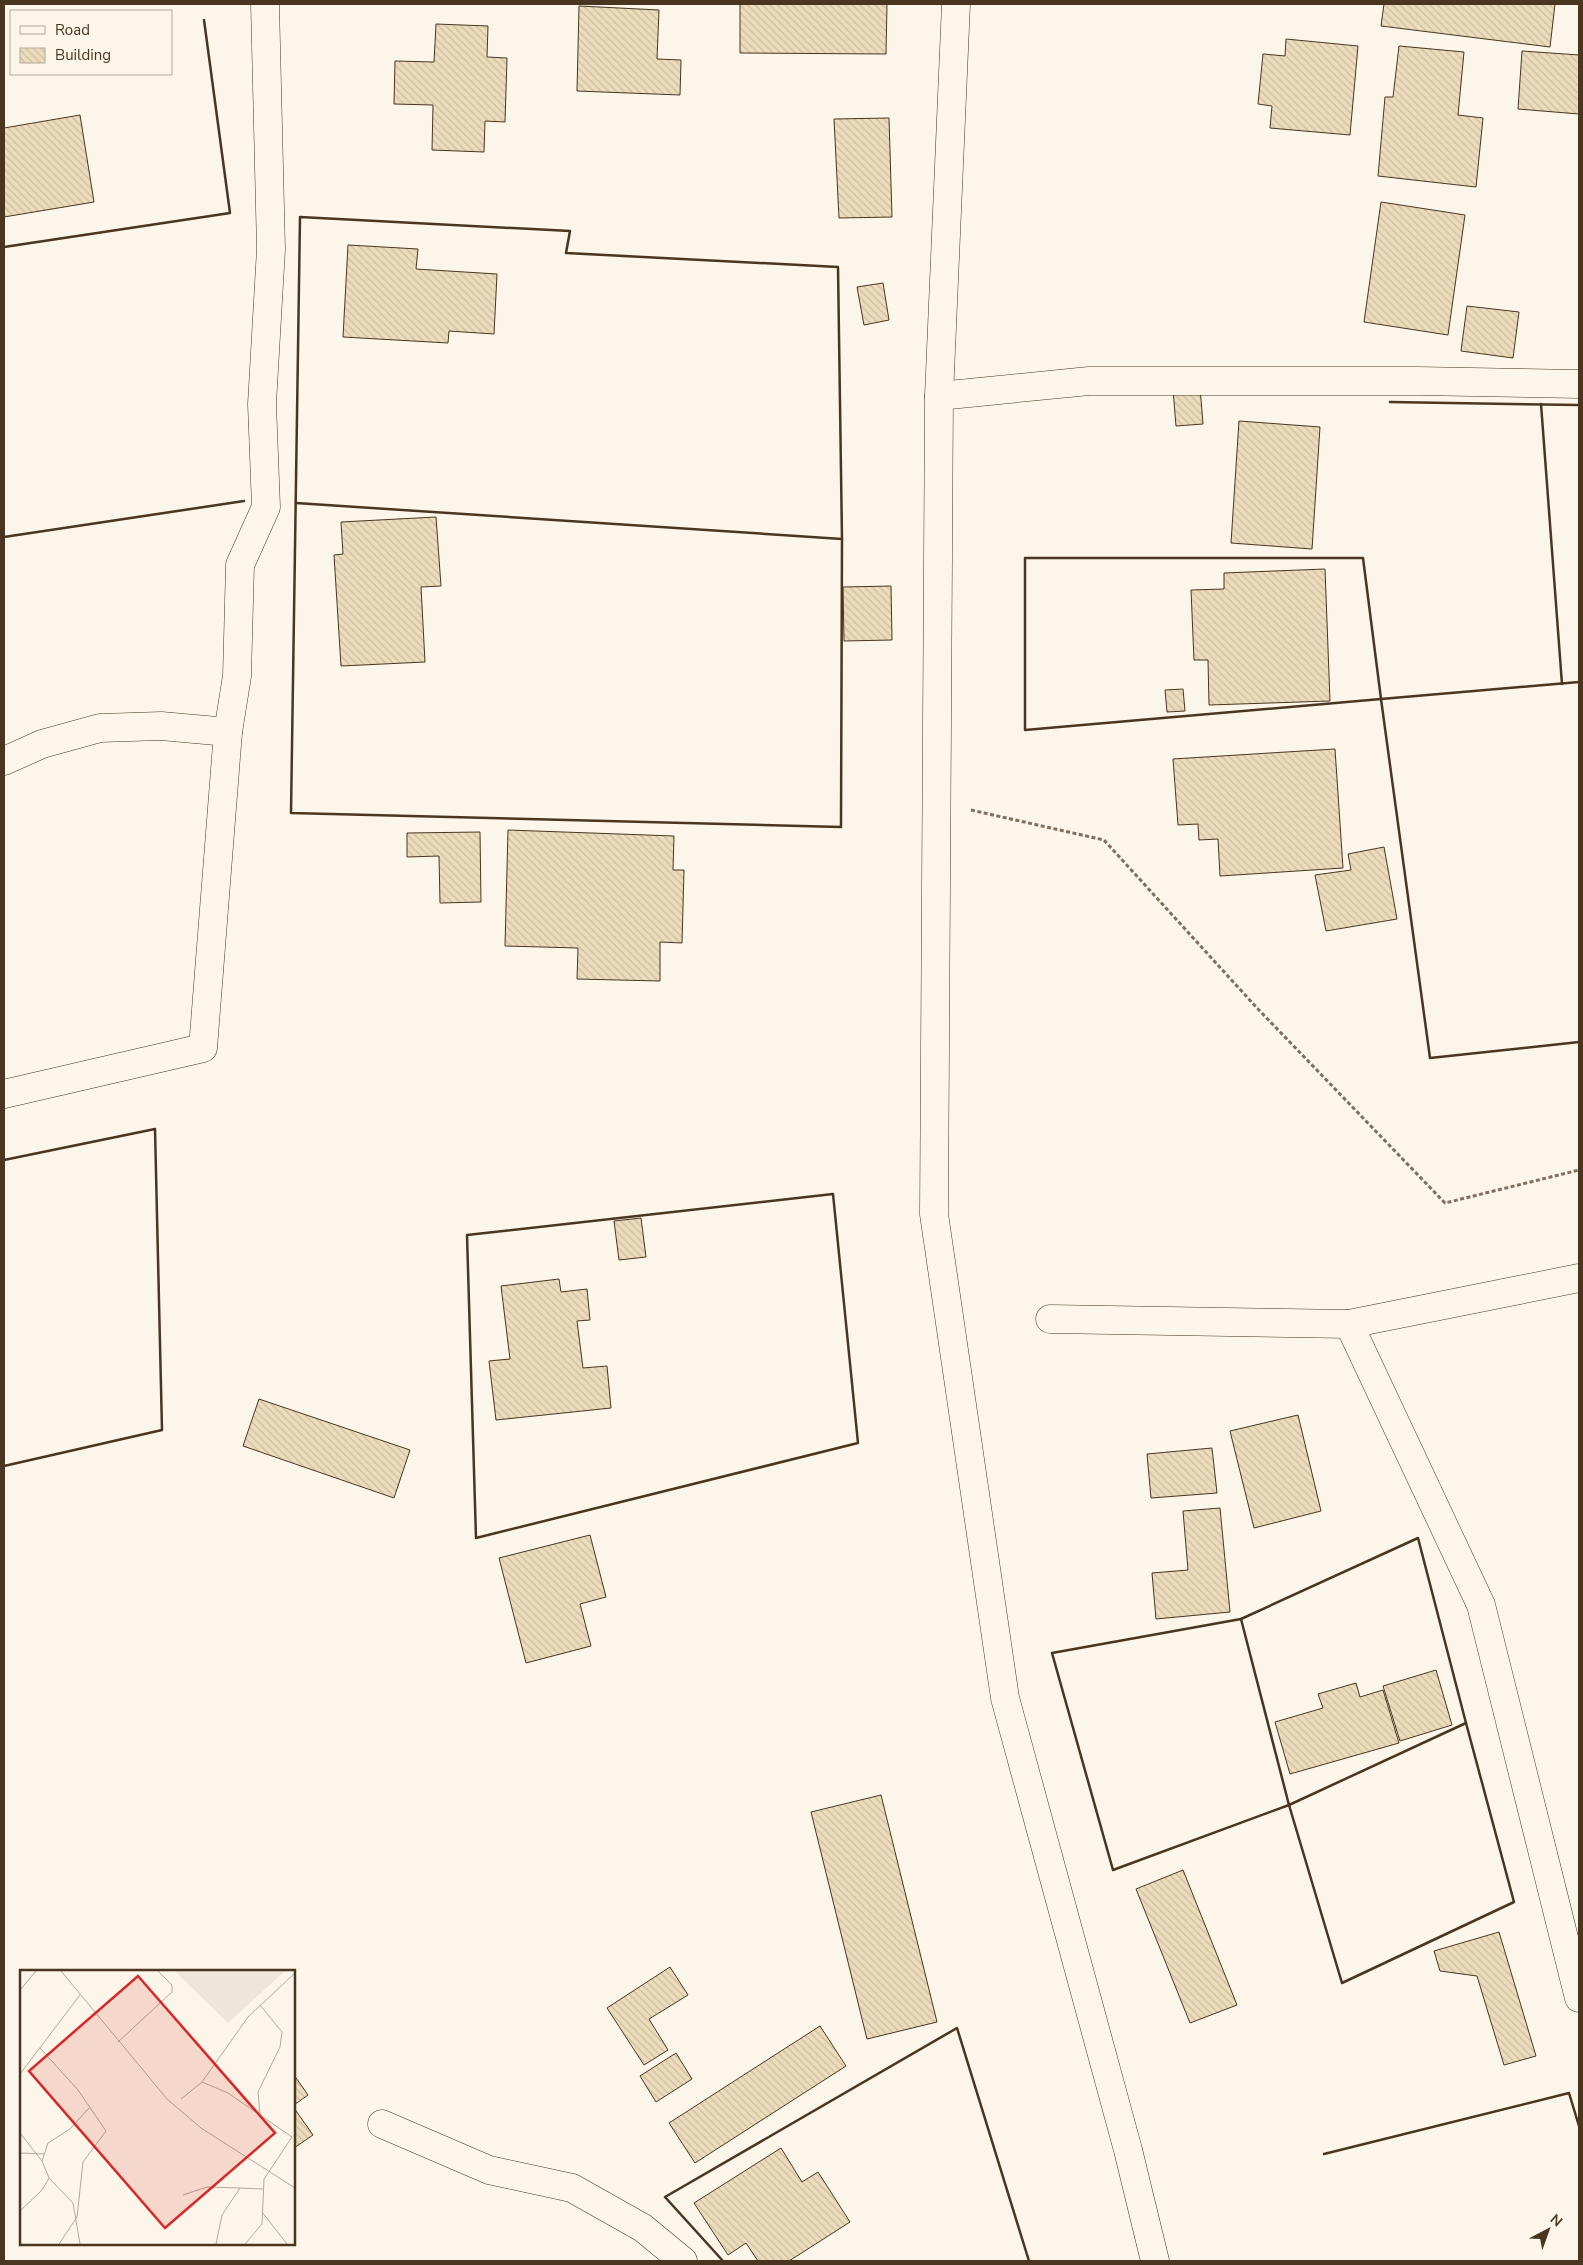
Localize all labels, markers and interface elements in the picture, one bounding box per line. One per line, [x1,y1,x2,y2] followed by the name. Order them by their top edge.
[10,10,172,75] legend
[55,20,90,40] text: Road
[55,45,111,65] text: Building
[20,1970,295,2245] inset map
[1523,2205,1573,2255] north arrow
[1546,2210,1566,2231] text: N

